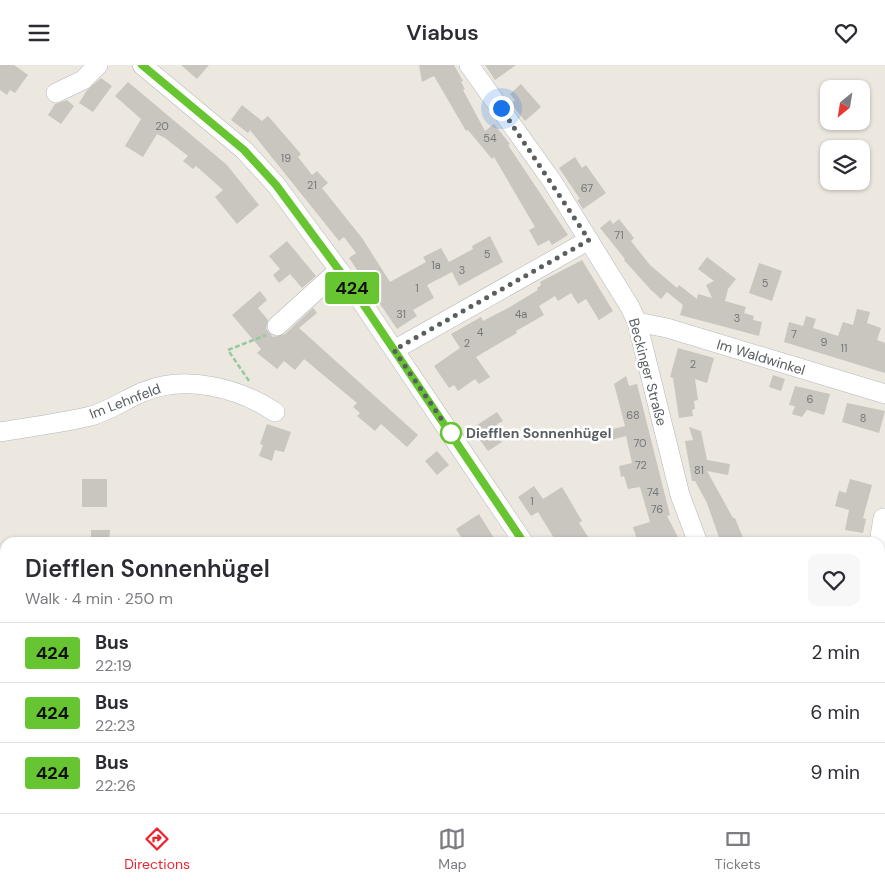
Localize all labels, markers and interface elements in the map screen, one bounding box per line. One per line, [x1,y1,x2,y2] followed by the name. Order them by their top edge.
[406,18,479,47] text: Viabus
[25,19,53,47] icon: menu
[832,19,860,47] icon: heart
[820,80,870,130] north arrow
[820,80,870,190] map controls
[489,96,514,121] your location
[155,119,169,133] house number: 20
[483,131,497,145] house number: 54
[820,140,870,190] button: layers
[281,151,291,165] house number: 19
[307,178,317,192] house number: 21
[581,181,593,195] house number: 67
[614,228,624,242] house number: 71
[484,247,491,261] house number: 5
[431,258,441,272] house number: 1a
[459,263,465,277] house number: 3
[323,272,381,304] line badge: 424
[335,276,369,300] text: 424
[762,276,769,290] house number: 5
[415,281,419,295] house number: 1
[396,307,406,321] house number: 31
[515,307,527,321] house number: 4a
[734,311,740,325] house number: 3
[625,316,671,428] street label: Beckinger Straße
[477,325,484,339] house number: 4
[791,327,797,341] house number: 7
[715,335,807,379] street label: Im Waldwinkel
[821,335,828,349] house number: 9
[464,336,470,350] house number: 2
[841,341,847,355] house number: 11
[690,357,696,371] house number: 2
[87,379,163,423] street label: Im Lehnfeld
[807,392,814,406] house number: 6
[626,408,640,422] house number: 68
[860,411,866,425] house number: 8
[440,422,462,444] marker: Diefflen Sonnenhügel
[466,424,612,442] place label: Diefflen Sonnenhügel
[633,436,647,450] house number: 70
[635,458,647,472] house number: 72
[694,463,704,477] house number: 81
[647,485,659,499] house number: 74
[530,494,534,508] house number: 1
[651,502,663,516] house number: 76
[25,553,270,584] text: Diefflen Sonnenhügel
[808,554,860,606] button: heart
[25,588,173,609] text: Walk · 4 min · 250 m
[95,630,129,655] text: Bus
[812,640,860,665] text: 2 min
[36,641,69,665] text: 424
[95,655,132,676] text: 22:19
[95,690,129,715] text: Bus
[811,700,860,725] text: 6 min
[36,701,69,725] text: 424
[95,715,135,736] text: 22:23
[95,750,129,775] text: Bus
[811,760,860,785] text: 9 min
[36,761,69,785] text: 424
[95,775,136,796] text: 22:26
[124,825,190,873] tab: Directions
[438,825,467,873] tab: Map
[715,825,761,873] tab: Tickets

